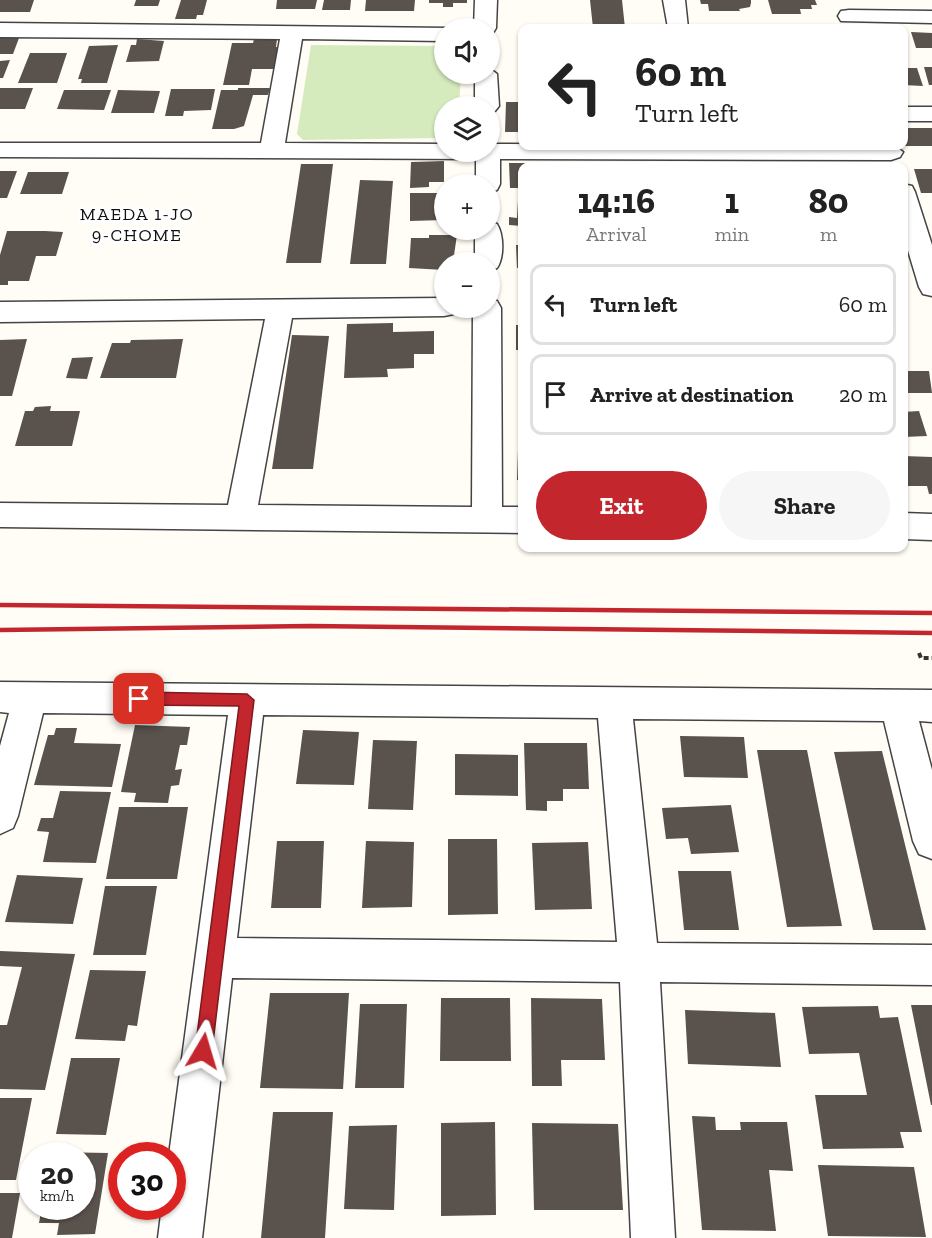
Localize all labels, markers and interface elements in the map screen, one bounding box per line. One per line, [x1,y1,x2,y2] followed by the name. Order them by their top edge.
[434,18,500,318] map controls
[434,18,500,84] button: sound
[635,46,726,97] text: 60 m
[536,48,614,126] icon: left
[434,96,500,162] button: layers
[635,97,738,129] text: Turn left
[434,174,500,240] button: +
[577,179,655,222] text: 14:16
[725,179,739,222] text: 1
[808,179,849,222] text: 80
[80,203,194,246] district label: MAEDA 1-JO 9-CHOME
[586,222,646,246] text: Arrival
[715,222,749,246] text: min
[820,222,837,246] text: m
[434,252,500,318] button: −
[539,288,572,321] icon: left
[590,291,677,318] text: Turn left
[839,291,887,318] text: 60 m
[539,378,572,411] icon: arrive
[590,381,793,408] text: Arrive at destination
[839,381,887,408] text: 20 m
[536,471,707,540] button: Exit
[719,471,890,540] button: Share
[113,673,164,724] pin
[122,682,155,715] icon: arrive
[171,1019,235,1083] position arrow
[108,1142,186,1220] speed limit sign: 30
[40,1156,74,1192] text: 20
[40,1187,74,1205] text: km/h

